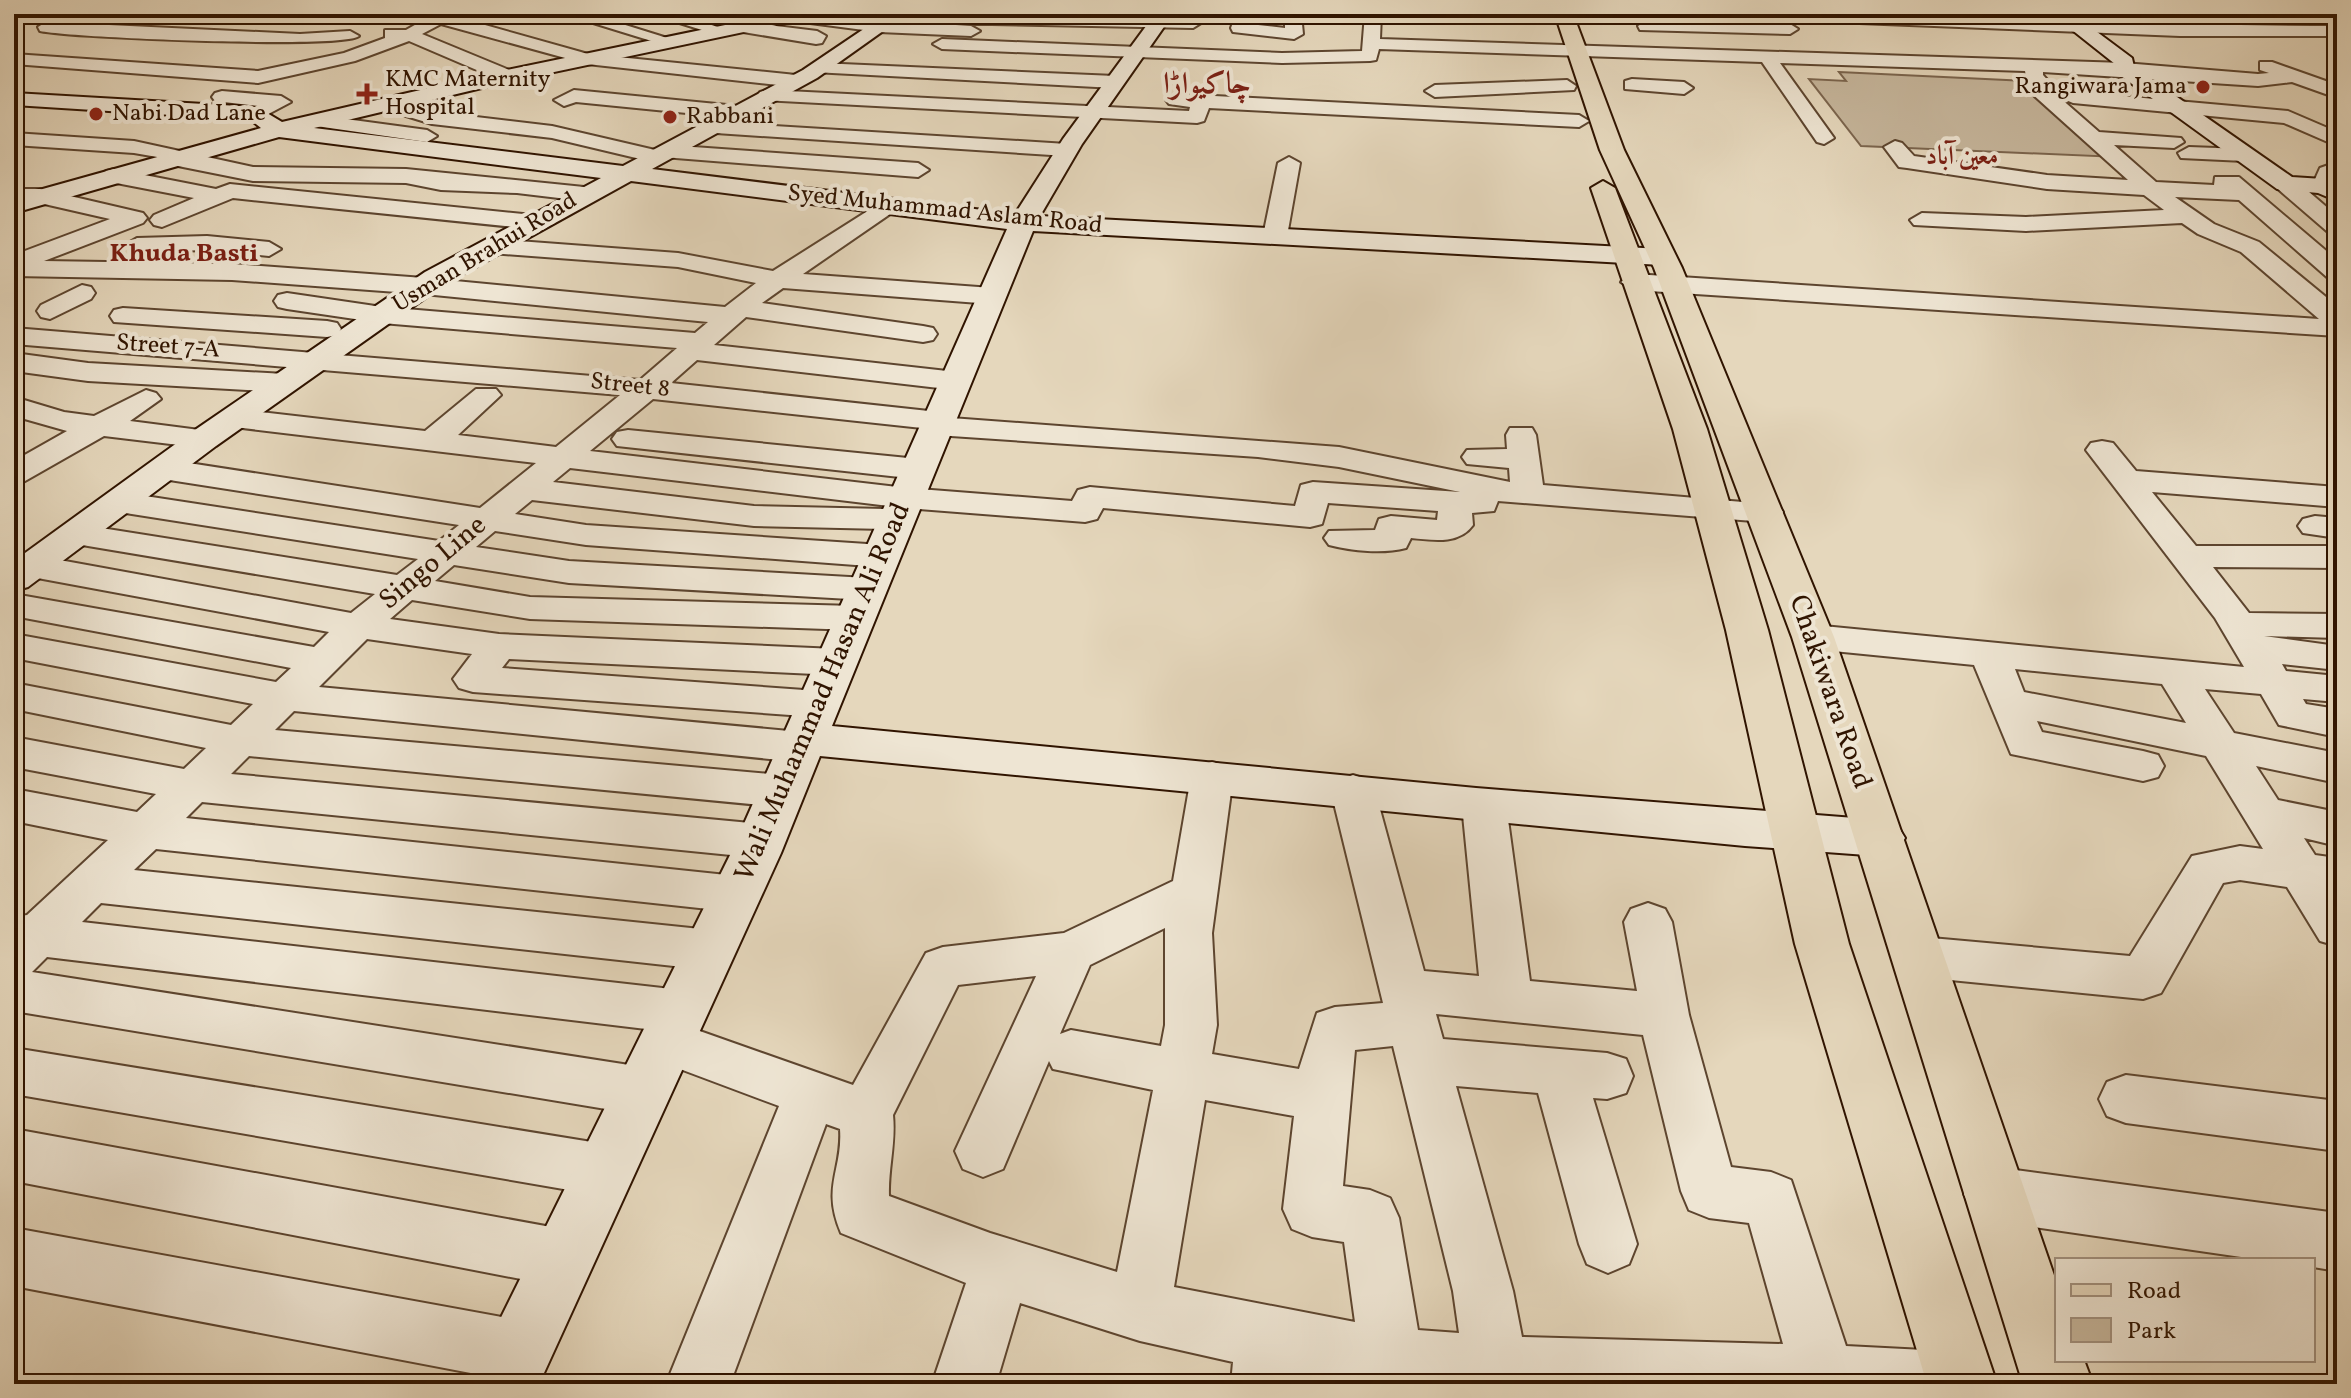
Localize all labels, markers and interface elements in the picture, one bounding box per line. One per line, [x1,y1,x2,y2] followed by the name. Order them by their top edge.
[385,63,551,125] place label: KMC Maternity Hospital
[1163,64,1251,106] district label: چاکیواڑا
[2014,70,2187,104] place label: Rangiwara Jama
[2194,78,2212,96] marker: Rangiwara Jama
[356,83,378,105] marker: KMC Maternity Hospital
[112,97,266,131] place label: Nabi Dad Lane
[686,100,774,134] place label: Rabbani
[87,105,105,123] marker: Nabi Dad Lane
[661,108,679,126] marker: Rabbani
[1926,139,1998,175] district label: معین آباد
[786,177,1104,243] street label: Syed Muhammad Aslam Road
[386,184,584,322] street label: Usman Brahui Road
[110,236,258,272] district label: Khuda Basti
[115,326,221,368] street label: Street 7-A
[588,365,672,407] street label: Street 8
[725,497,921,887] street label: Wali Muhammad Hasan Ali Road
[371,506,495,620] street label: Singo Line
[1779,590,1881,794] street label: Chakiwara Road
[2055,1258,2315,1362] legend
[2127,1275,2181,1309] text: Road
[2127,1315,2176,1349] text: Park

